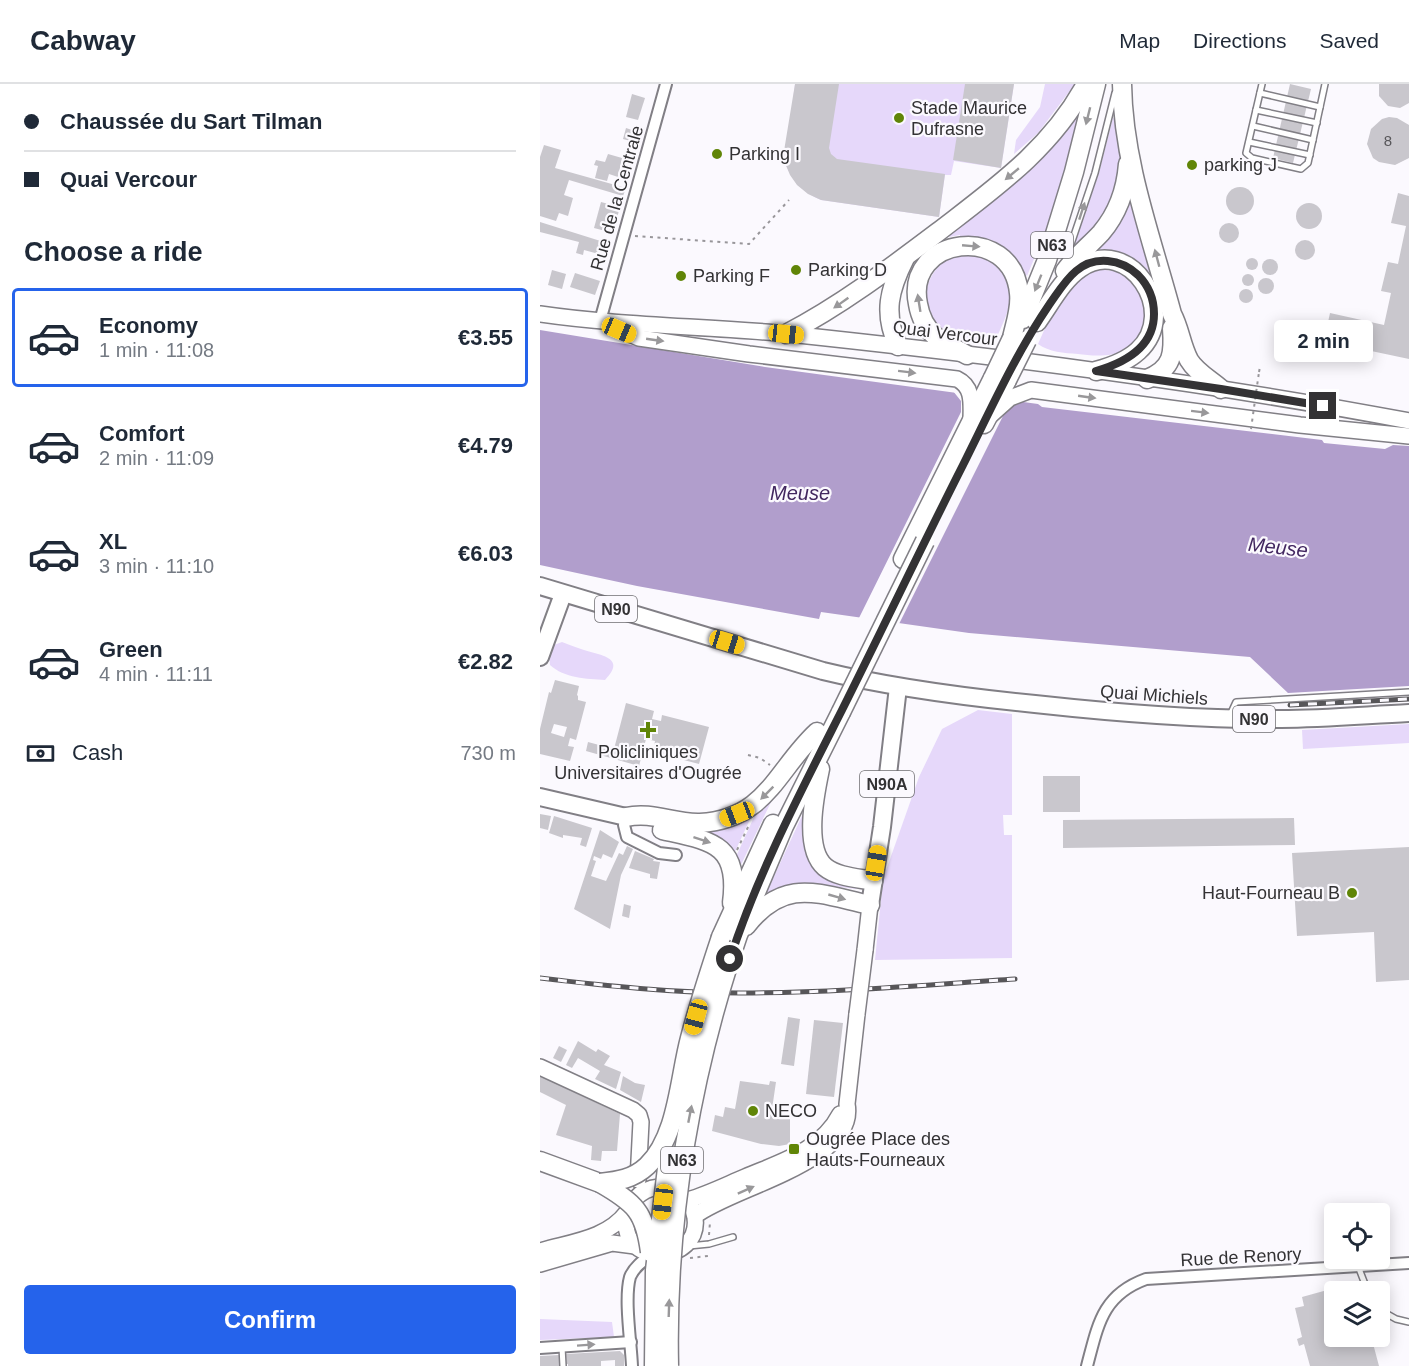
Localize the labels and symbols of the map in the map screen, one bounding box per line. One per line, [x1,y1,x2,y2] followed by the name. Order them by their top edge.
[911,98,1027,139] place label: Stade Maurice Dufrasne
[1083,106,1093,125] one-way arrow
[892,111,906,125] marker: Stade Maurice Dufrasne
[587,123,647,273] street label: Rue de la Centrale
[1384,132,1392,149] house number: 8
[729,144,800,164] place label: Parking I
[710,147,724,161] marker: Parking I
[1204,155,1277,175] place label: parking J
[1185,158,1199,172] marker: parking J
[1004,168,1020,181] one-way arrow
[1078,202,1088,220] one-way arrow
[1031,232,1073,258] road number: N63
[962,241,981,251] one-way arrow
[1152,249,1161,267] one-way arrow
[808,260,887,280] place label: Parking D
[789,263,803,277] marker: Parking D
[693,266,770,286] place label: Parking F
[674,269,688,283] marker: Parking F
[1032,274,1042,292] one-way arrow
[914,293,923,312] one-way arrow
[833,297,849,308] one-way arrow
[599,315,639,345] car
[892,317,998,349] street label: Quai Vercour
[1274,319,1372,361] callout: 2 min
[767,323,805,345] car
[645,336,664,345] one-way arrow
[898,367,917,377] one-way arrow
[1078,392,1097,402] one-way arrow
[1309,392,1336,419] route end
[1191,407,1210,417] one-way arrow
[770,482,830,504] water label: Meuse
[1247,533,1309,561] water label: Meuse
[595,596,637,622] road number: N90
[707,628,747,656] car
[1099,681,1209,709] street label: Quai Michiels
[1233,706,1275,732] road number: N90
[639,721,657,739] marker: Policliniques Universitaires d'Ougrée
[554,742,742,783] place label: Policliniques Universitaires d'Ougrée
[860,771,914,797] road number: N90A
[759,786,774,800] one-way arrow
[717,799,757,829] car
[693,836,711,845] one-way arrow
[864,844,888,882] car
[1202,883,1340,903] place label: Haut-Fourneau B
[1345,886,1359,900] marker: Haut-Fourneau B
[828,893,846,902] one-way arrow
[716,945,743,972] route start
[683,997,709,1037] car
[765,1101,817,1121] place label: NECO
[686,1104,695,1123] one-way arrow
[746,1104,760,1118] marker: NECO
[806,1129,950,1170] place label: Ougrée Place des Hauts-Fourneaux
[787,1142,801,1156] marker: Ougrée Place des Hauts-Fourneaux
[661,1147,703,1173] road number: N63
[652,1183,674,1221] car
[738,1185,755,1194] one-way arrow
[1180,1244,1302,1270] street label: Rue de Renory
[665,1298,674,1317] one-way arrow
[576,1340,595,1350] one-way arrow

